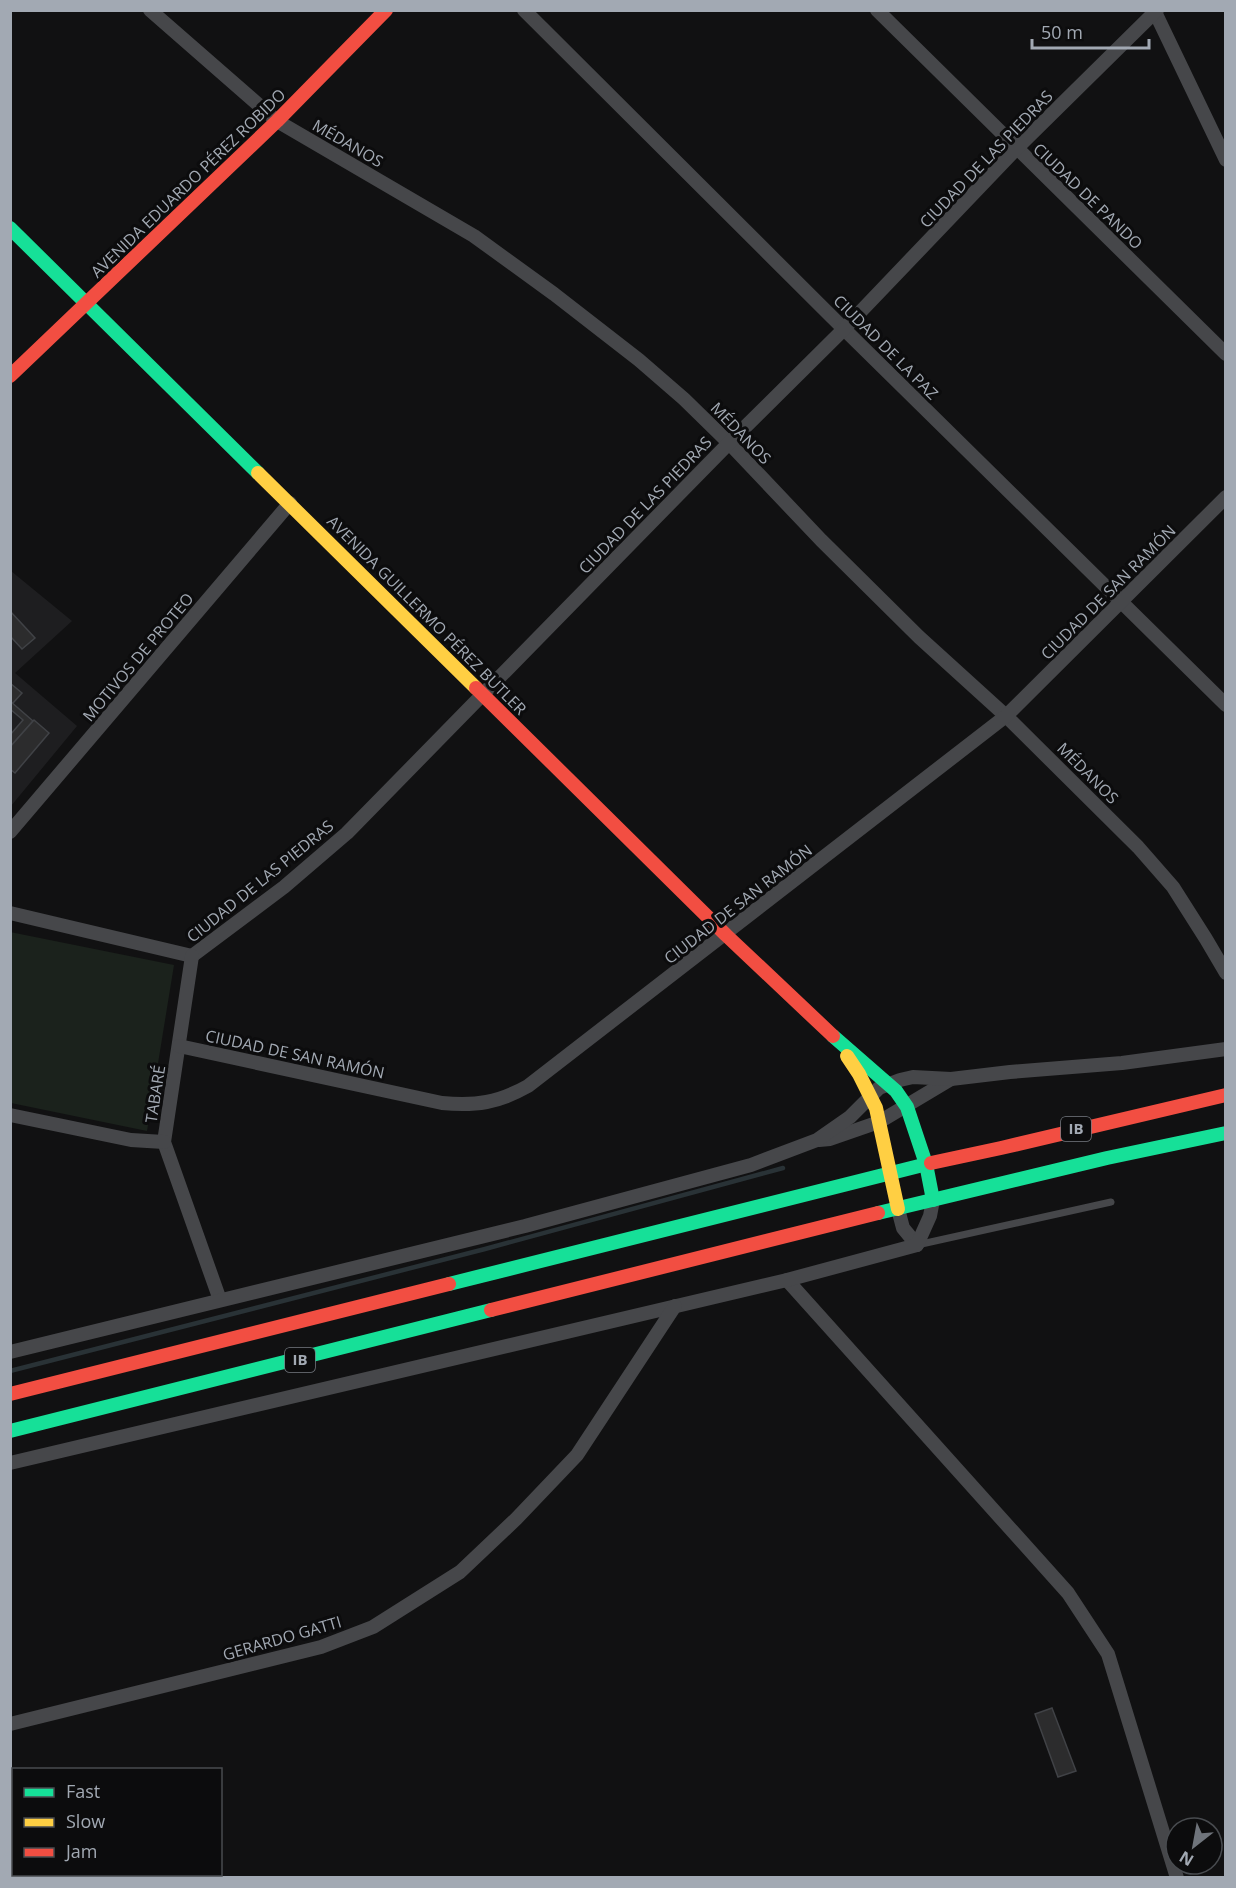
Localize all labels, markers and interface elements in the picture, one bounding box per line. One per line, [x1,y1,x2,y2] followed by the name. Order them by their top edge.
[1032,12,1149,50] scale bar
[1041,20,1083,44] text: 50 m
[86,84,290,282] street label: AVENIDA EDUARDO PÉREZ ROBIDO
[914,85,1058,233] street label: CIUDAD DE LAS PIEDRAS
[309,114,388,172] street label: MÉDANOS
[1028,138,1148,254] street label: CIUDAD DE PANDO
[829,290,943,404] street label: CIUDAD DE LA PAZ
[706,397,776,469] street label: MÉDANOS
[573,431,717,579] street label: CIUDAD DE LAS PIEDRAS
[322,510,532,720] street label: AVENIDA GUILLERMO PÉREZ BUTLER
[1036,520,1180,664] street label: CIUDAD DE SAN RAMÓN
[78,588,198,726] street label: MOTIVOS DE PROTEO
[1053,738,1124,809] street label: MÉDANOS
[182,815,338,947] street label: CIUDAD DE LAS PIEDRAS
[659,839,817,969] street label: CIUDAD DE SAN RAMÓN
[204,1024,386,1084] street label: CIUDAD DE SAN RAMÓN
[140,1064,170,1124] street label: TABARÉ
[1061,1117,1091,1141] road number: IB
[285,1348,315,1372] road number: IB
[220,1611,344,1665] street label: GERARDO GATTI
[12,1768,222,1876] legend
[66,1779,100,1803] text: Fast
[66,1809,105,1833] text: Slow
[1164,1816,1224,1876] north arrow
[64,1839,98,1863] text: Jam
[1175,1846,1198,1872] text: N

